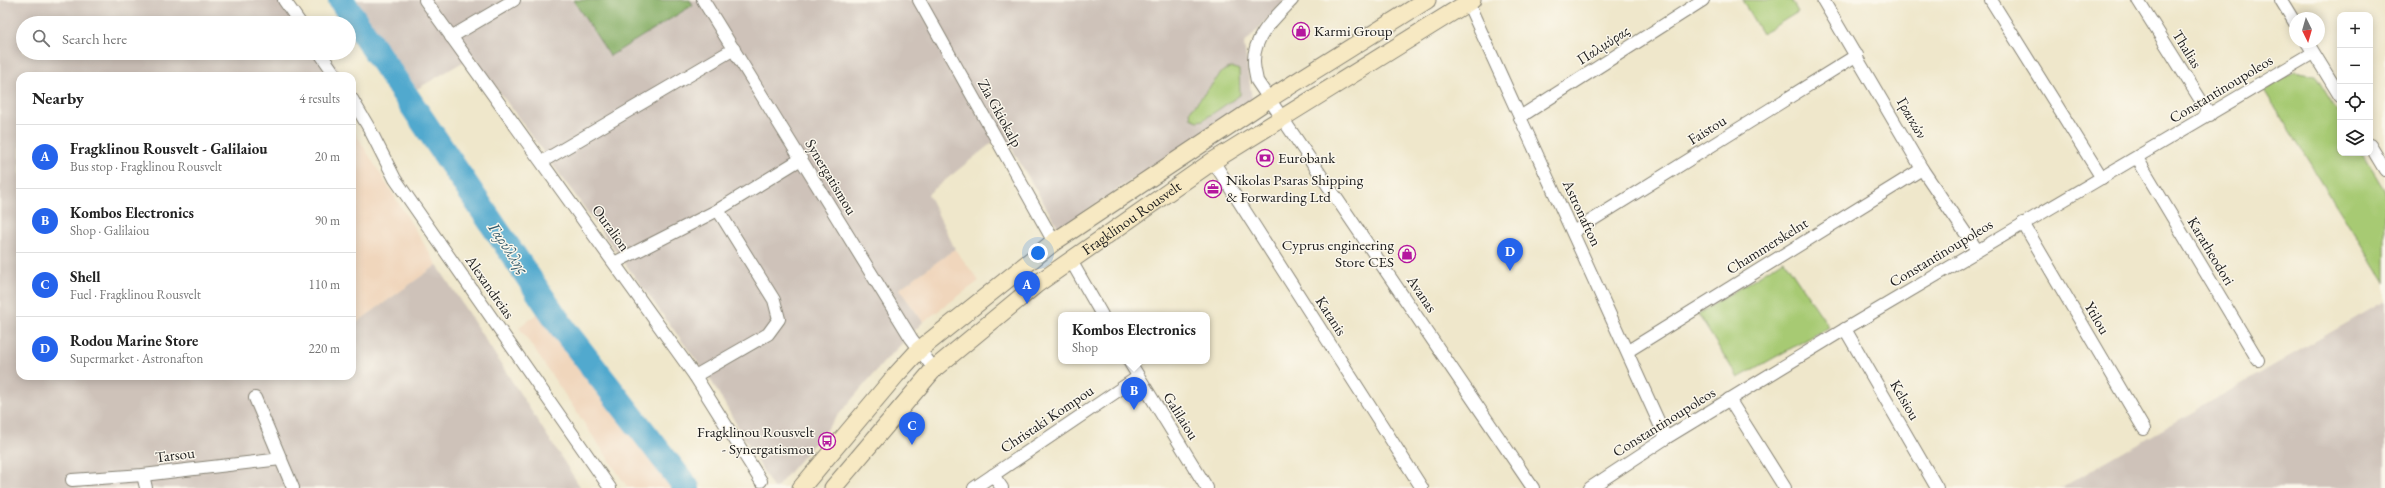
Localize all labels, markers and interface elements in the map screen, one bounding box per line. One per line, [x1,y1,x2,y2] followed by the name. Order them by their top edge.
[2289,12,2325,48] north arrow
[2337,12,2373,156] map controls
[2337,12,2373,48] button: +
[16,16,356,60] search box
[1291,21,1311,41] shop icon: Karmi Group
[1314,21,1393,40] place label: Karmi Group
[1573,21,1633,69] street label: Παλμύρας
[2168,26,2207,72] street label: Thalias
[30,27,52,49] icon: search
[62,29,127,48] text: Search here
[2337,48,2373,84] button: −
[2165,50,2276,127] street label: Constantinoupoleos
[974,75,1027,150] street label: Zia Gkiokalp
[2337,84,2373,120] button: locate
[32,87,84,109] text: Nearby
[299,90,340,107] text: 4 results
[1893,94,1932,142] street label: Γραικών
[1684,110,1730,149] street label: Faistou
[2337,120,2373,156] button: layers
[801,135,862,218] street label: Synergatismou
[70,139,268,158] text: Fragklinou Rousvelt - Galilaiou
[40,148,50,165] text: A
[315,148,340,165] text: 20 m
[1255,148,1275,168] bank icon: Eurobank
[1278,148,1336,167] place label: Eurobank
[70,158,222,175] text: Bus stop · Fragklinou Rousvelt
[1226,170,1364,206] place label: Nikolas Psaras Shipping & Forwarding Ltd
[1078,176,1185,259] street label: Fragklinou Rousvelt
[1558,176,1606,249] street label: Astronafton
[1203,179,1223,199] office icon: Nikolas Psaras Shipping & Forwarding Ltd
[588,201,635,255] street label: Ouralion
[70,203,194,222] text: Kombos Electronics
[41,212,49,229] text: B
[315,212,340,229] text: 90 m
[1722,213,1811,278] street label: Chammerskelnt
[2184,213,2239,289] street label: Karatheodori
[1885,214,1996,291] street label: Constantinoupoleos
[483,217,534,279] water label: Γαρύλλης
[70,222,149,239] text: Shop · Galilaiou
[1282,235,1394,271] place label: Cyprus engineering Store CES
[1497,238,1523,271] pin: D
[1028,243,1048,263] your location
[1397,244,1417,264] shop icon: Cyprus engineering Store CES
[461,251,519,322] street label: Alexandreias
[70,267,101,286] text: Shell
[1014,271,1040,304] pin: A
[1403,271,1442,316] street label: Avanas
[40,276,50,293] text: C
[309,276,340,293] text: 110 m
[70,286,201,303] text: Fuel · Fragklinou Rousvelt
[1312,292,1351,339] street label: Katanis
[2081,298,2114,338] street label: Ytilou
[1058,312,1210,364] popup
[1072,320,1196,339] text: Kombos Electronics
[70,331,198,350] text: Rodou Marine Store
[1072,339,1098,356] text: Shop
[40,340,50,357] text: D
[309,340,340,357] text: 220 m
[70,350,203,367] text: Supermarket · Astronafton
[1886,376,1925,423] street label: Kelsiou
[1121,377,1147,410] pin: B
[996,380,1097,457] street label: Christaki Kompou
[1609,382,1719,461] street label: Constantinoupoleos
[1159,388,1204,443] street label: Galilaiou
[899,412,925,445] pin: C
[697,422,814,458] place label: Fragklinou Rousvelt - Synergatismou
[817,431,837,451] bus stop icon: Fragklinou Rousvelt - Synergatismou
[154,443,196,466] street label: Tarsou

